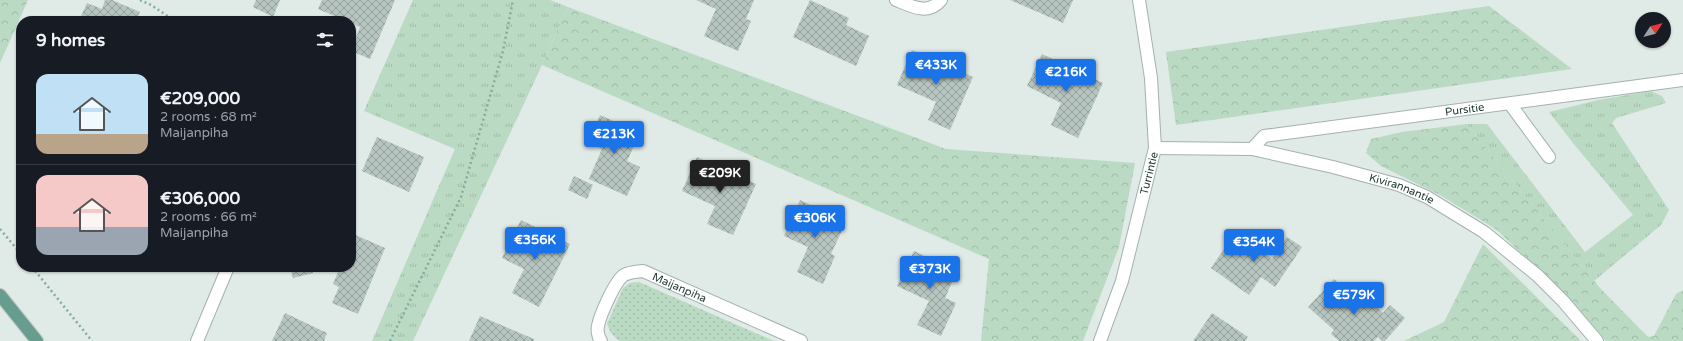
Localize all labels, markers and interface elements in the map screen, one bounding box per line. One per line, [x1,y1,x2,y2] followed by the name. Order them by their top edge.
[1635,12,1671,48] north arrow
[1635,12,1671,48] map controls
[314,29,336,51] icon: filters
[36,30,105,51] text: 9 homes
[908,52,964,86] pin: €433K
[915,57,957,73] text: €433K
[1038,59,1094,93] pin: €216K
[1045,64,1087,80] text: €216K
[160,88,240,109] text: €209,000
[68,90,116,138] icon: home
[1444,100,1485,118] street label: Pursitie
[160,109,257,125] text: 2 rooms · 68 m²
[586,121,642,155] pin: €213K
[160,125,228,141] text: Maijanpiha
[593,126,635,142] text: €213K
[1137,150,1160,196] street label: Turrintie
[692,160,748,194] pin: €209K
[699,165,741,181] text: €209K
[1368,171,1437,206] street label: Kivirannantie
[160,188,240,209] text: €306,000
[68,191,116,239] icon: home
[787,205,843,239] pin: €306K
[160,209,257,225] text: 2 rooms · 66 m²
[794,210,836,226] text: €306K
[160,225,228,241] text: Maijanpiha
[507,227,563,261] pin: €356K
[1226,229,1282,263] pin: €354K
[514,232,556,248] text: €356K
[1233,234,1275,250] text: €354K
[902,256,958,290] pin: €373K
[909,261,951,277] text: €373K
[651,270,709,305] street label: Maijanpiha
[1326,282,1382,316] pin: €579K
[1333,287,1375,303] text: €579K

